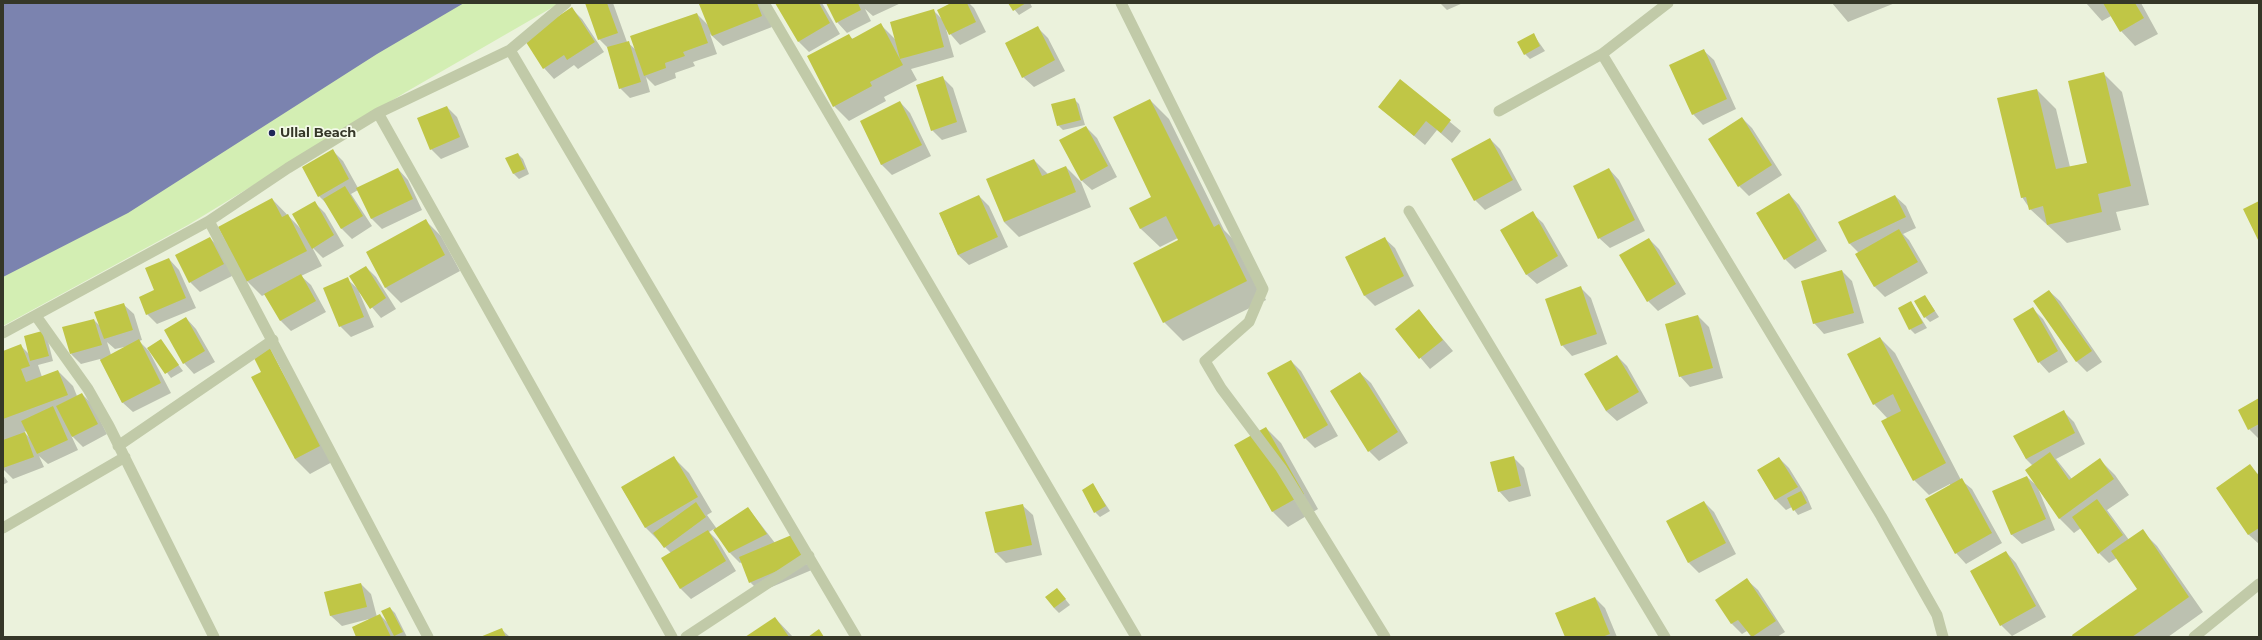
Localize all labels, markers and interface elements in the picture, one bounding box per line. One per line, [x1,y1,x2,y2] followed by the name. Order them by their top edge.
[280,125,356,141] place label: Ullal Beach
[267,128,277,138] marker: Ullal Beach

